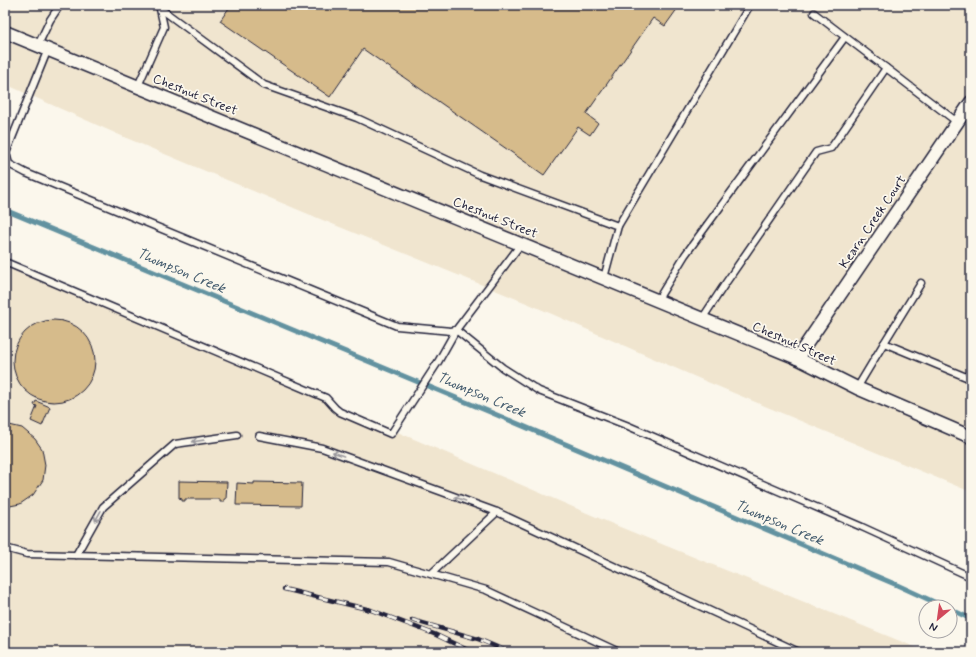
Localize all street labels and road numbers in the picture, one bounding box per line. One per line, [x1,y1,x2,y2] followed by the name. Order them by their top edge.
[150,70,240,120] street label: Chestnut Street
[836,172,910,272] street label: Kearn Creek Court
[450,193,540,243] street label: Chestnut Street
[749,318,839,370] street label: Chestnut Street

